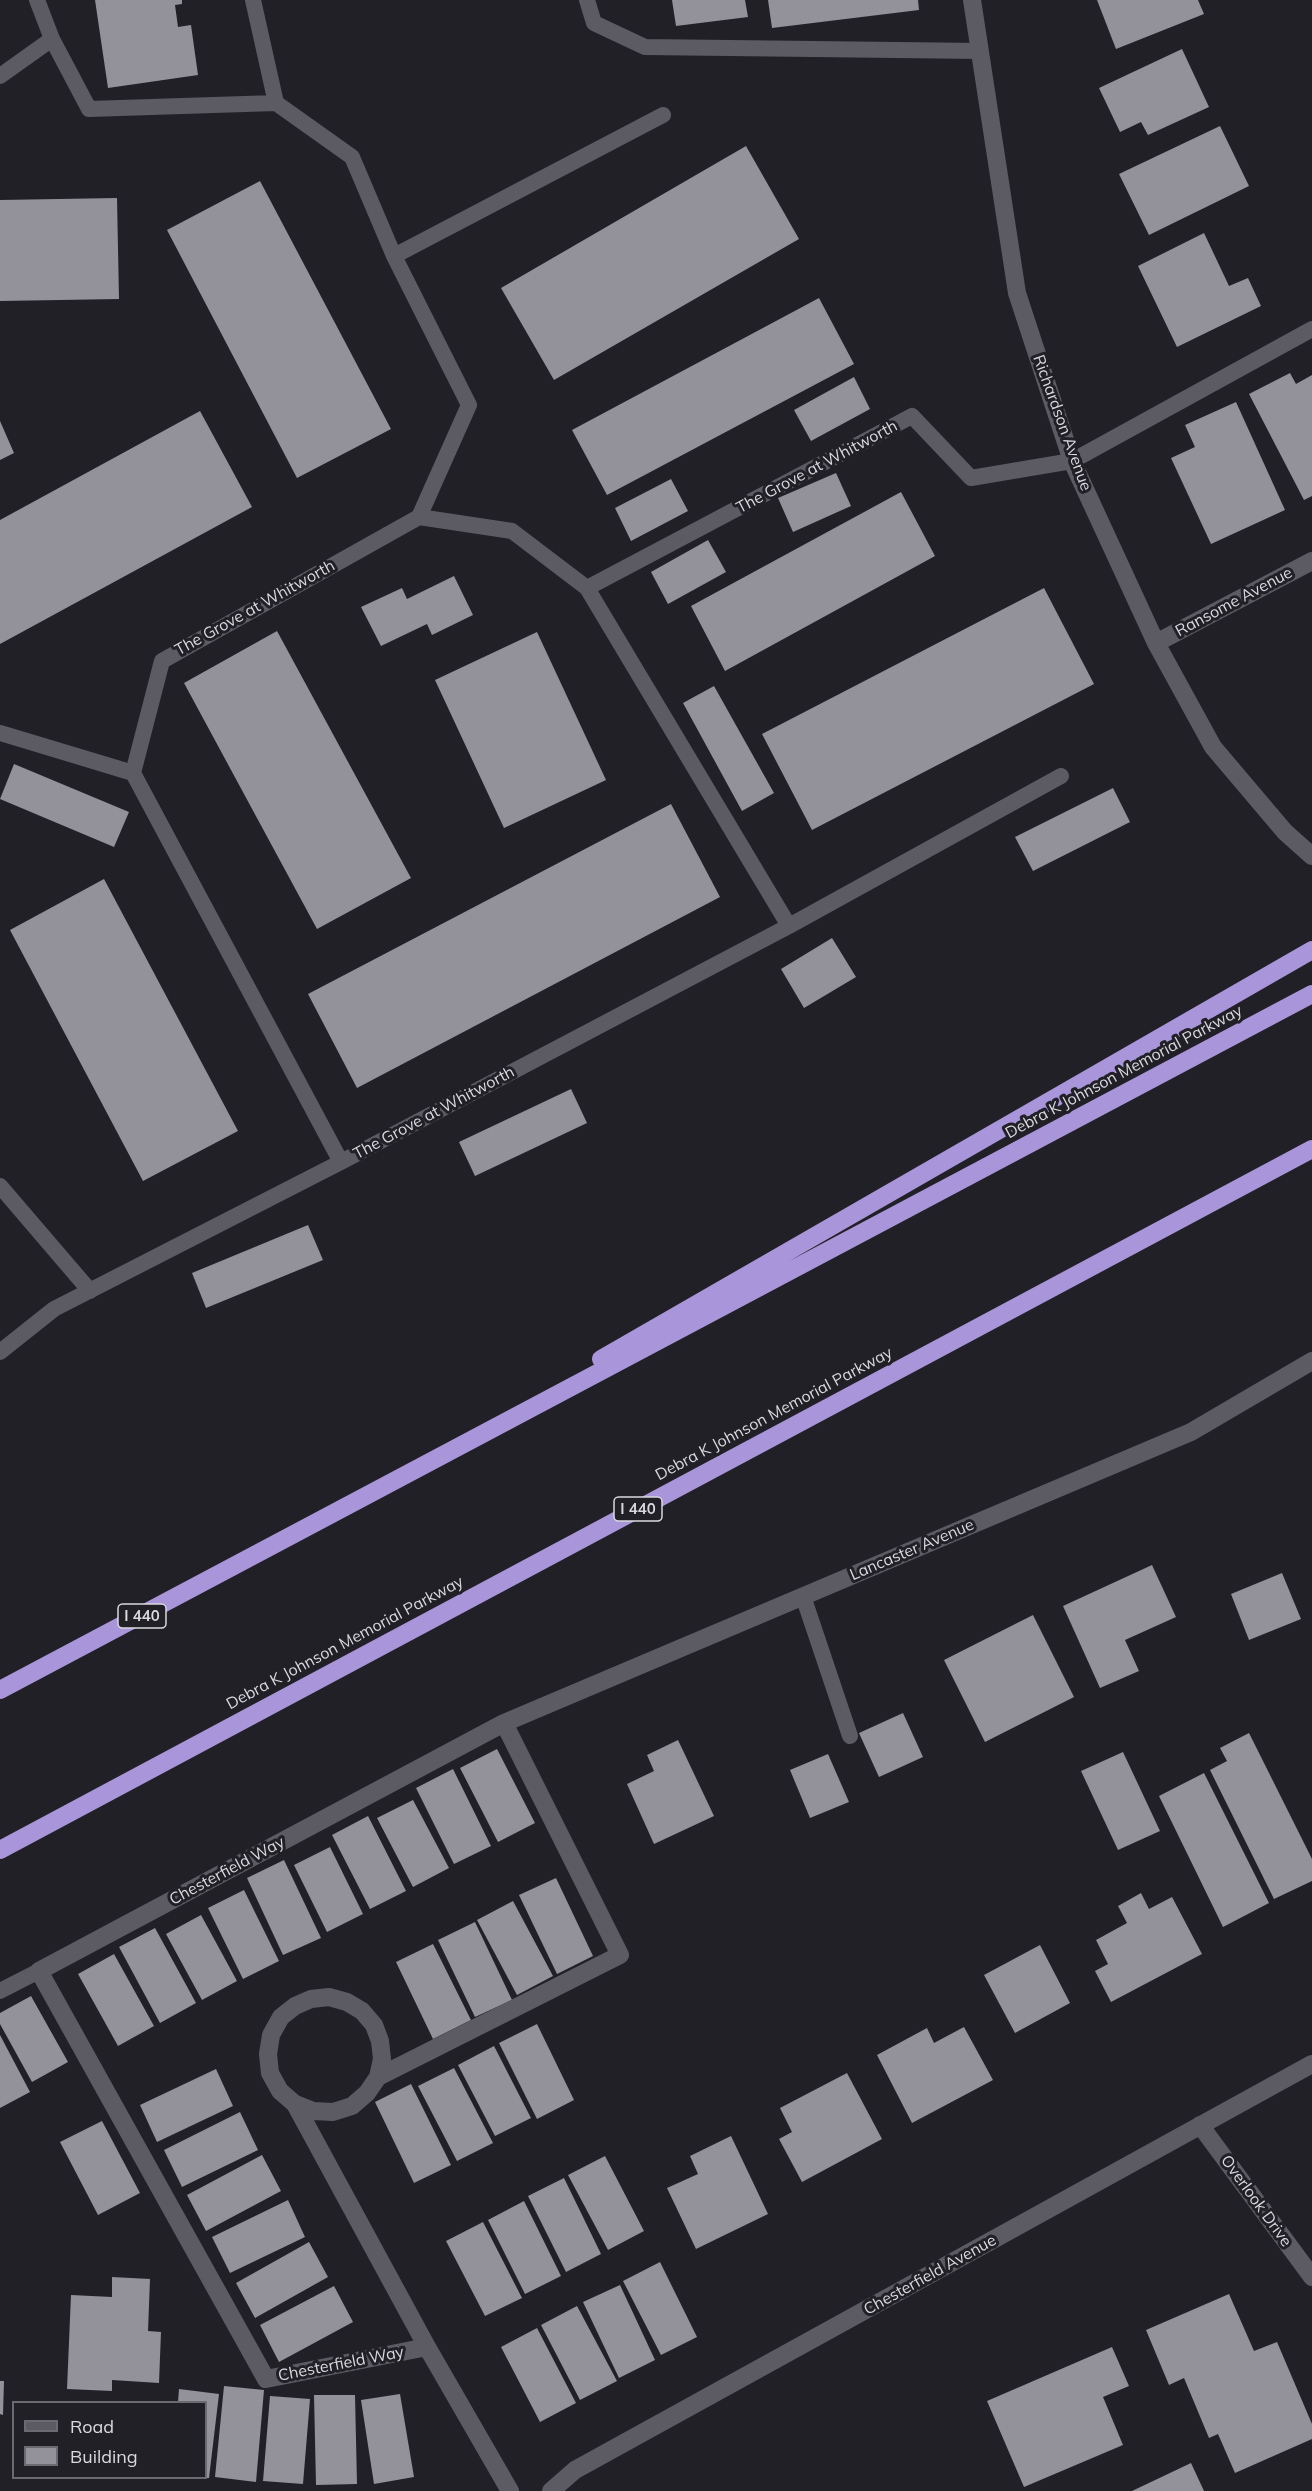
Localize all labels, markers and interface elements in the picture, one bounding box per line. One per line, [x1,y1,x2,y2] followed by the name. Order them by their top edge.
[1028,352,1096,494] street label: Richardson Avenue
[733,416,901,518] street label: The Grove at Whitworth
[172,556,338,660] street label: The Grove at Whitworth
[1172,563,1296,641] street label: Ransome Avenue
[1002,1001,1246,1143] street label: Debra K Johnson Memorial Parkway
[350,1062,518,1164] street label: The Grove at Whitworth
[652,1343,896,1485] street label: Debra K Johnson Memorial Parkway
[614,1497,662,1521] road number: I 440
[847,1515,977,1585] street label: Lancaster Avenue
[223,1572,467,1714] street label: Debra K Johnson Memorial Parkway
[118,1604,166,1628] road number: I 440
[166,1833,288,1909] street label: Chesterfield Way
[1216,2152,1296,2250] street label: Overlook Drive
[860,2231,1000,2319] street label: Chesterfield Avenue
[276,2342,406,2386] street label: Chesterfield Way
[12,2401,207,2479] legend
[70,2415,114,2438] text: Road
[70,2445,138,2468] text: Building

